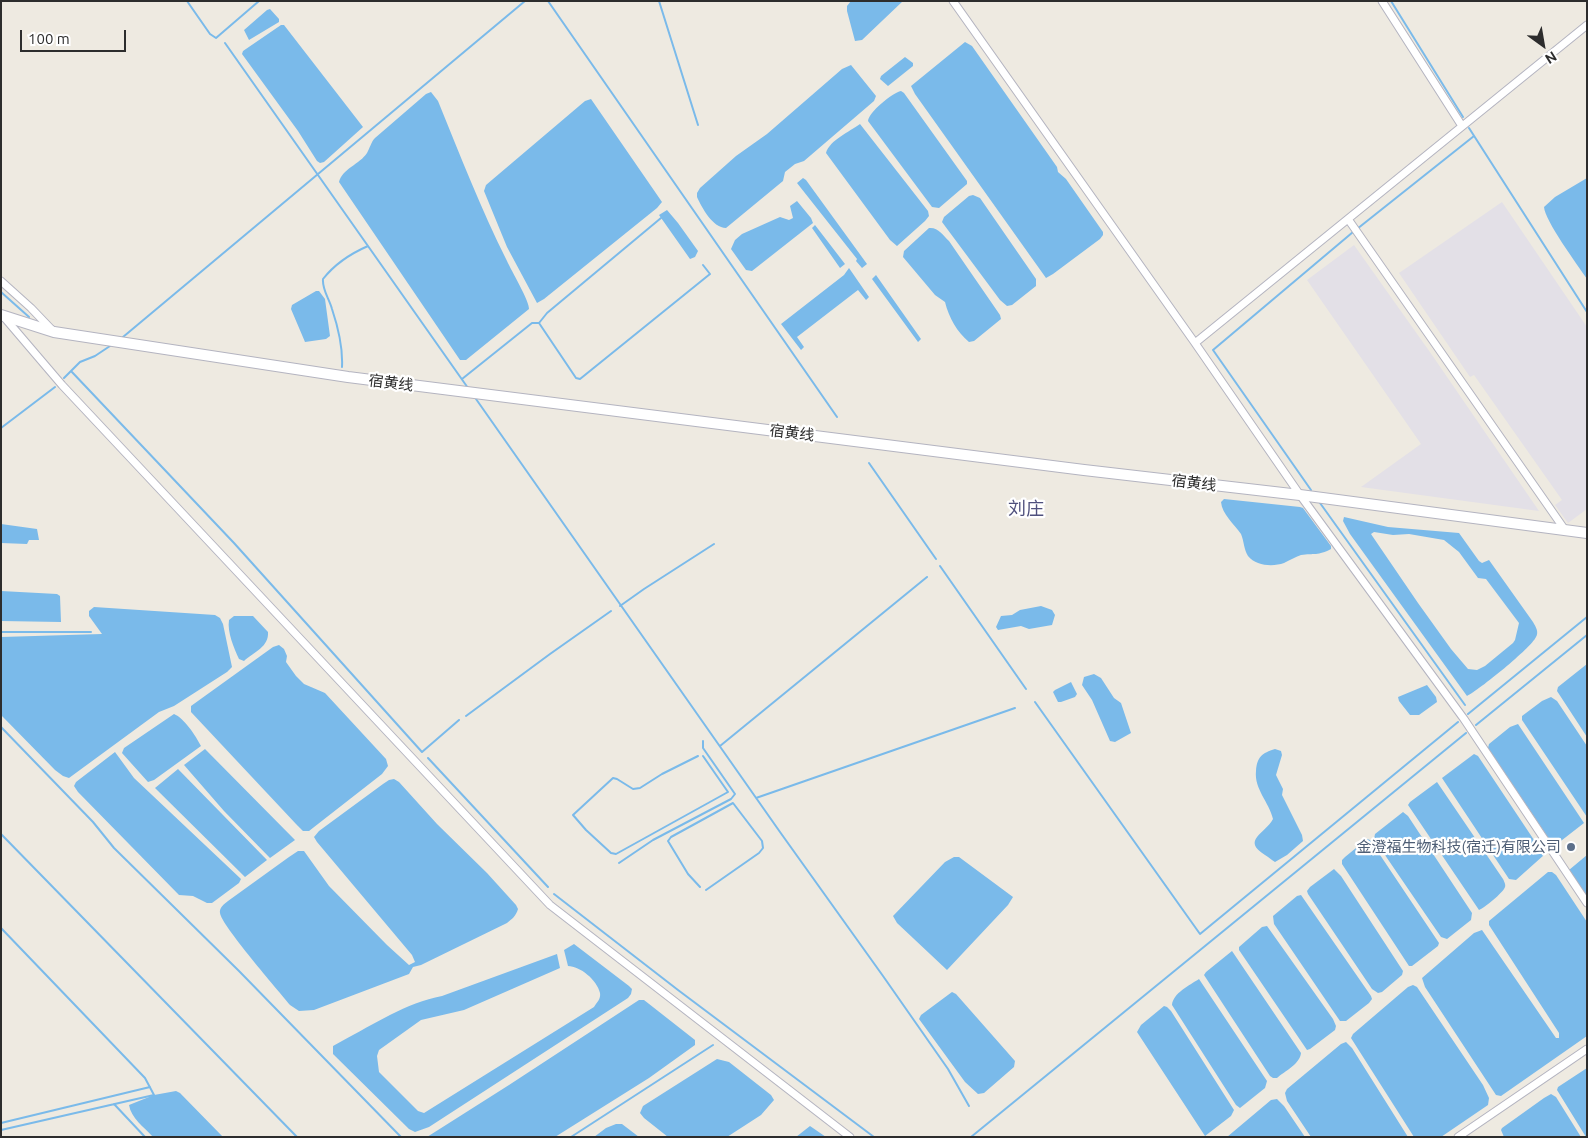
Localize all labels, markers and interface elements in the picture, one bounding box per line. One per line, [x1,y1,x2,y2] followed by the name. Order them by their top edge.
[22,20,129,52] scale bar
[1518,20,1568,70] north arrow
[28,30,70,47] text: 100 m
[1542,48,1560,67] text: N
[368,371,414,395] street label: 宿黄线
[769,421,815,445] street label: 宿黄线
[1171,471,1217,495] street label: 宿黄线
[1008,498,1044,520] district label: 刘庄
[1357,838,1561,856] place label: 金澄福生物科技(宿迁)有限公司
[1565,841,1577,853] marker: 金澄福生物科技(宿迁)有限公司

